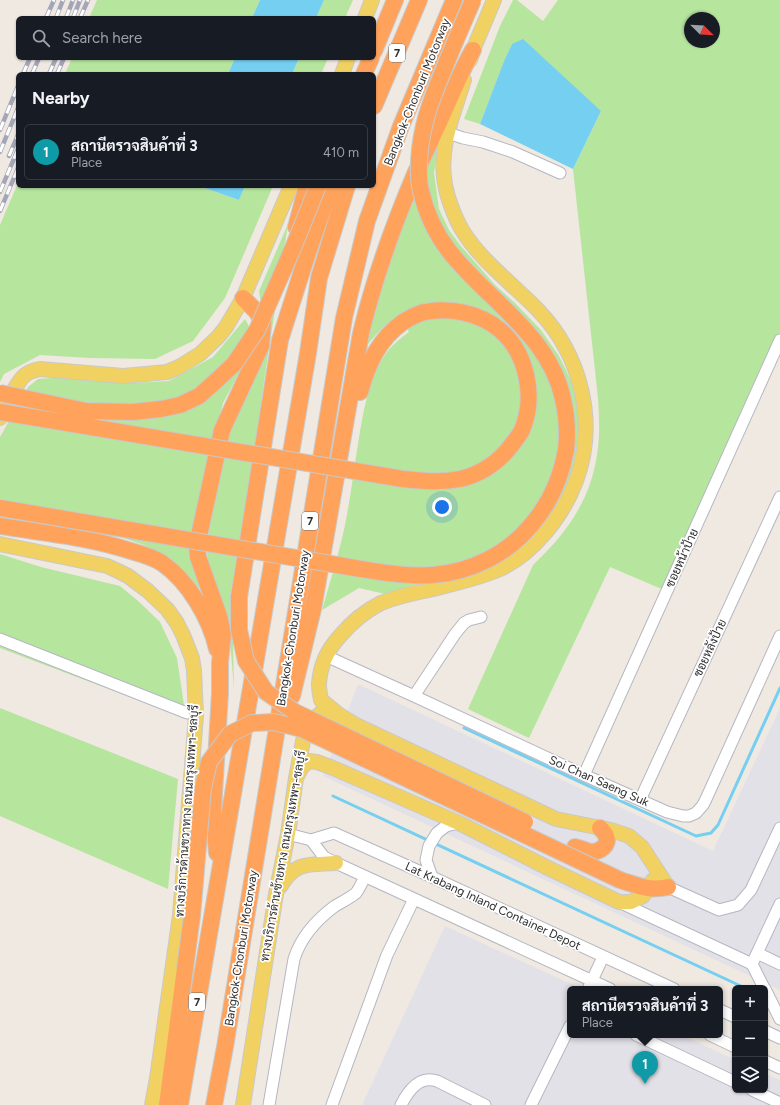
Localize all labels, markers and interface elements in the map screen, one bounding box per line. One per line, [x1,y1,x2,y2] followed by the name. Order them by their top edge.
[684,12,720,48] north arrow
[16,16,376,60] search box
[381,16,453,168] street label: Bangkok-Chonburi Motorway
[30,27,52,49] icon: search
[62,29,142,47] text: Search here
[389,44,405,62] road number: 7
[32,88,90,108] text: Nearby
[71,137,198,155] text: สถานีตรวจสินค้าที่ 3
[43,145,49,160] text: 1
[323,145,359,160] text: 410 m
[71,155,102,170] text: Place
[432,497,452,517] your location
[302,512,318,530] road number: 7
[663,526,701,590] street label: ซอยหน้าป้าย
[274,548,312,707] street label: Bangkok-Chonburi Motorway
[691,617,729,679] street label: ซอยหลังป้าย
[172,704,203,918] street label: ทางบริการด้านขวาทาง ถนนกรุงเทพฯ-ชลบุรี
[257,749,310,963] street label: ทางบริการด้านซ้ายทาง ถนนกรุงเทพฯ-ชลบุรี
[547,753,651,809] street label: Soi Chan Saeng Suk
[403,859,583,953] street label: Lat Krabang Inland Container Depot
[222,868,260,1027] street label: Bangkok-Chonburi Motorway
[732,985,768,1093] map controls
[732,985,768,1021] button: +
[567,986,723,1038] popup
[189,993,205,1011] road number: 7
[582,997,708,1015] text: สถานีตรวจสินค้าที่ 3
[582,1015,613,1030] text: Place
[732,1021,768,1057] button: −
[632,1051,658,1084] pin: 1
[732,1057,768,1093] button: layers

